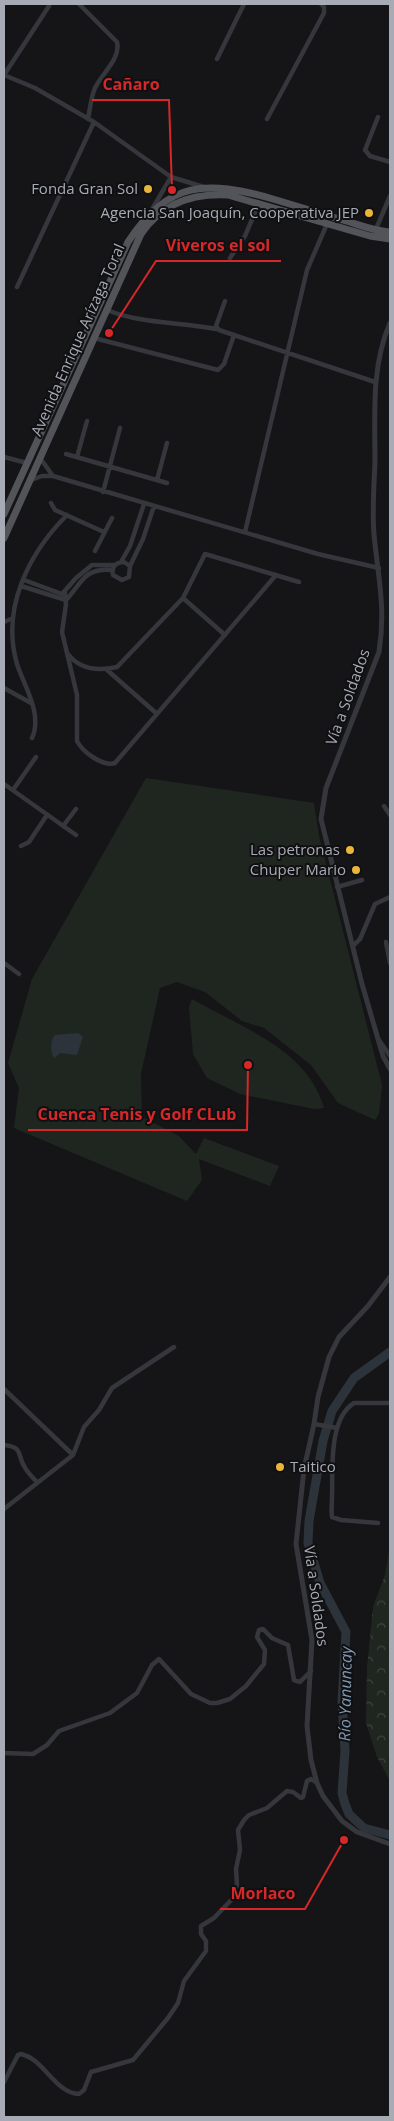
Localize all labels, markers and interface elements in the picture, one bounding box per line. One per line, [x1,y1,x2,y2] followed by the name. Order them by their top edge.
[92,69,169,100] callout: Cañaro
[102,73,160,95] text: Cañaro
[31,178,138,198] place label: Fonda Gran Sol
[142,183,154,195] marker: Fonda Gran Sol
[101,202,359,222] place label: Agencia San Joaquín, Cooperativa JEP
[363,207,375,219] marker: Agencia San Joaquín, Cooperativa JEP
[156,230,281,261] callout: Viveros el sol
[166,234,270,256] text: Viveros el sol
[26,240,129,439] street label: Avenida Enrique Arízaga Toral
[320,646,374,748] street label: Vía a Soldados
[250,839,340,859] place label: Las petronas
[344,844,356,856] marker: Las petronas
[250,859,346,879] place label: Chuper Mario
[350,864,362,876] marker: Chuper Mario
[28,1099,247,1130] callout: Cuenca Tenis y Golf CLub
[38,1103,236,1125] text: Cuenca Tenis y Golf CLub
[290,1456,336,1476] place label: Taitico
[274,1461,286,1473] marker: Taitico
[300,1544,334,1647] street label: Vía a Soldados
[333,1645,357,1742] water label: Río Yanuncay
[220,1878,305,1909] callout: Morlaco
[231,1882,296,1904] text: Morlaco

